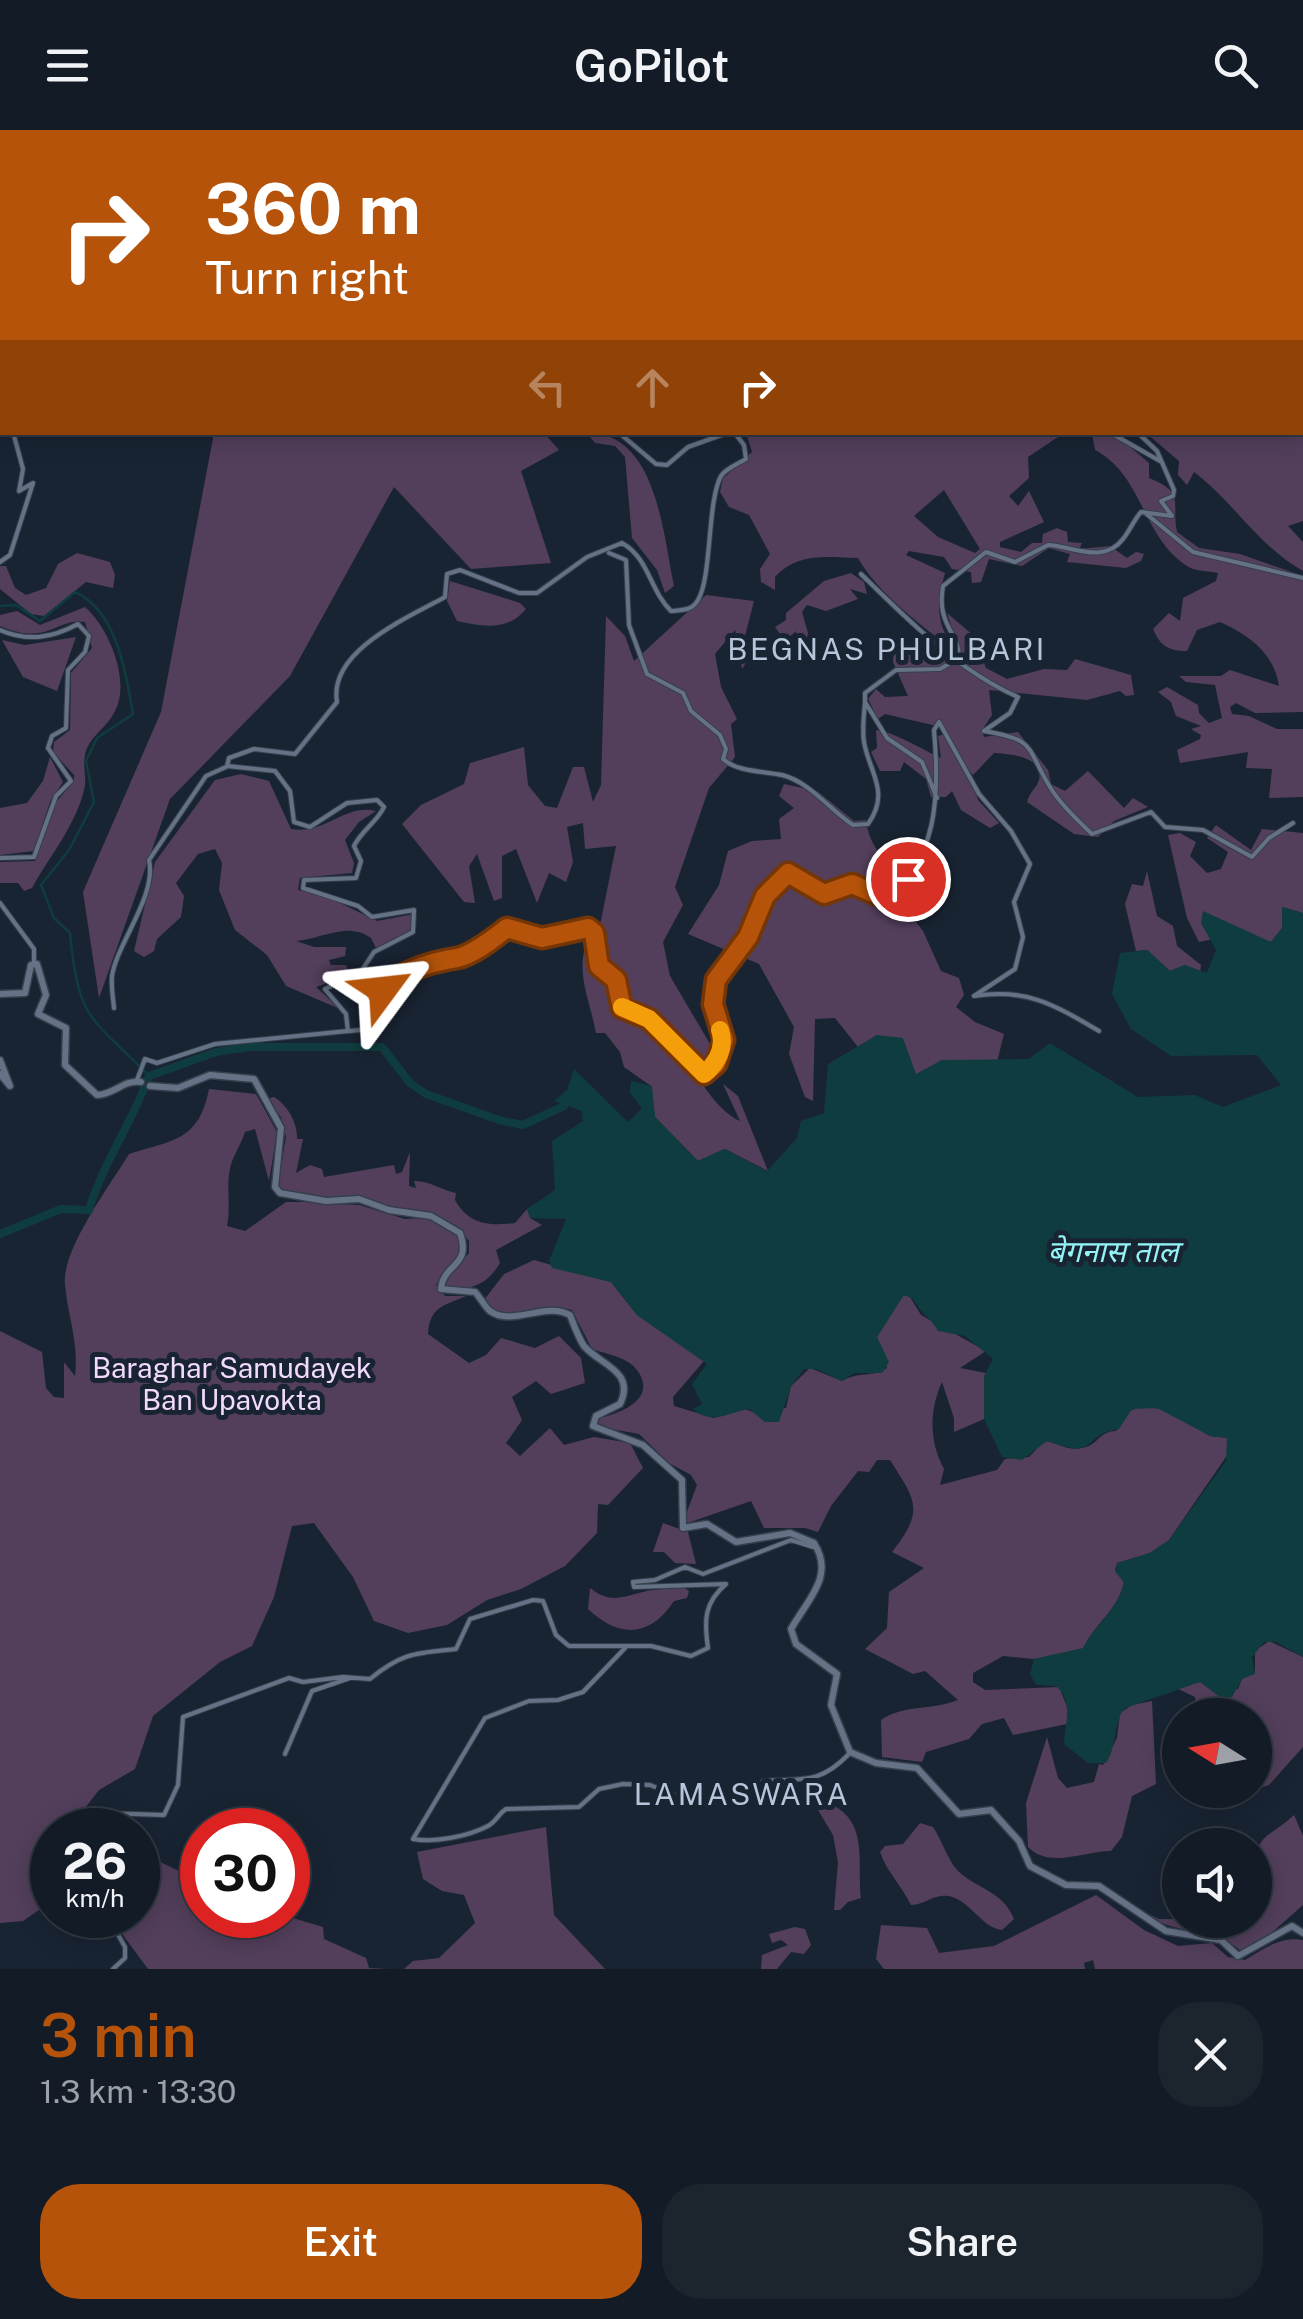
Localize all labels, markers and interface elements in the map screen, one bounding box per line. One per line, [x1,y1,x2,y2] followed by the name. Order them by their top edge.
[40,38,95,93] icon: menu
[1208,38,1263,93] icon: search
[574,39,729,92] text: GoPilot
[205,167,421,250] text: 360 m
[40,170,170,300] icon: right
[205,251,409,304] text: Turn right
[520,360,575,415] icon: left
[625,360,680,415] icon: ahead
[730,360,785,415] icon: right
[727,631,1047,667] district label: BEGNAS PHULBARI
[866,837,951,922] pin
[881,852,936,907] icon: arrive
[331,938,435,1042] position arrow
[1047,1233,1184,1269] water label: बेगनास ताल
[92,1351,372,1416] park label: Baraghar Samudayek Ban Upavokta
[1162,1698,1272,1808] north arrow
[1162,1698,1272,1938] map controls
[634,1776,850,1812] district label: LAMASWARA
[180,1808,310,1938] speed limit sign: 30
[1162,1828,1272,1938] button: sound
[63,1831,127,1890] text: 26
[66,1883,124,1913] text: km/h
[40,2000,197,2071] text: 3 min
[1158,2002,1263,2107] button: close
[40,2073,236,2110] text: 1.3 km · 13:30
[40,2184,642,2299] button: Exit
[662,2184,1263,2299] button: Share

